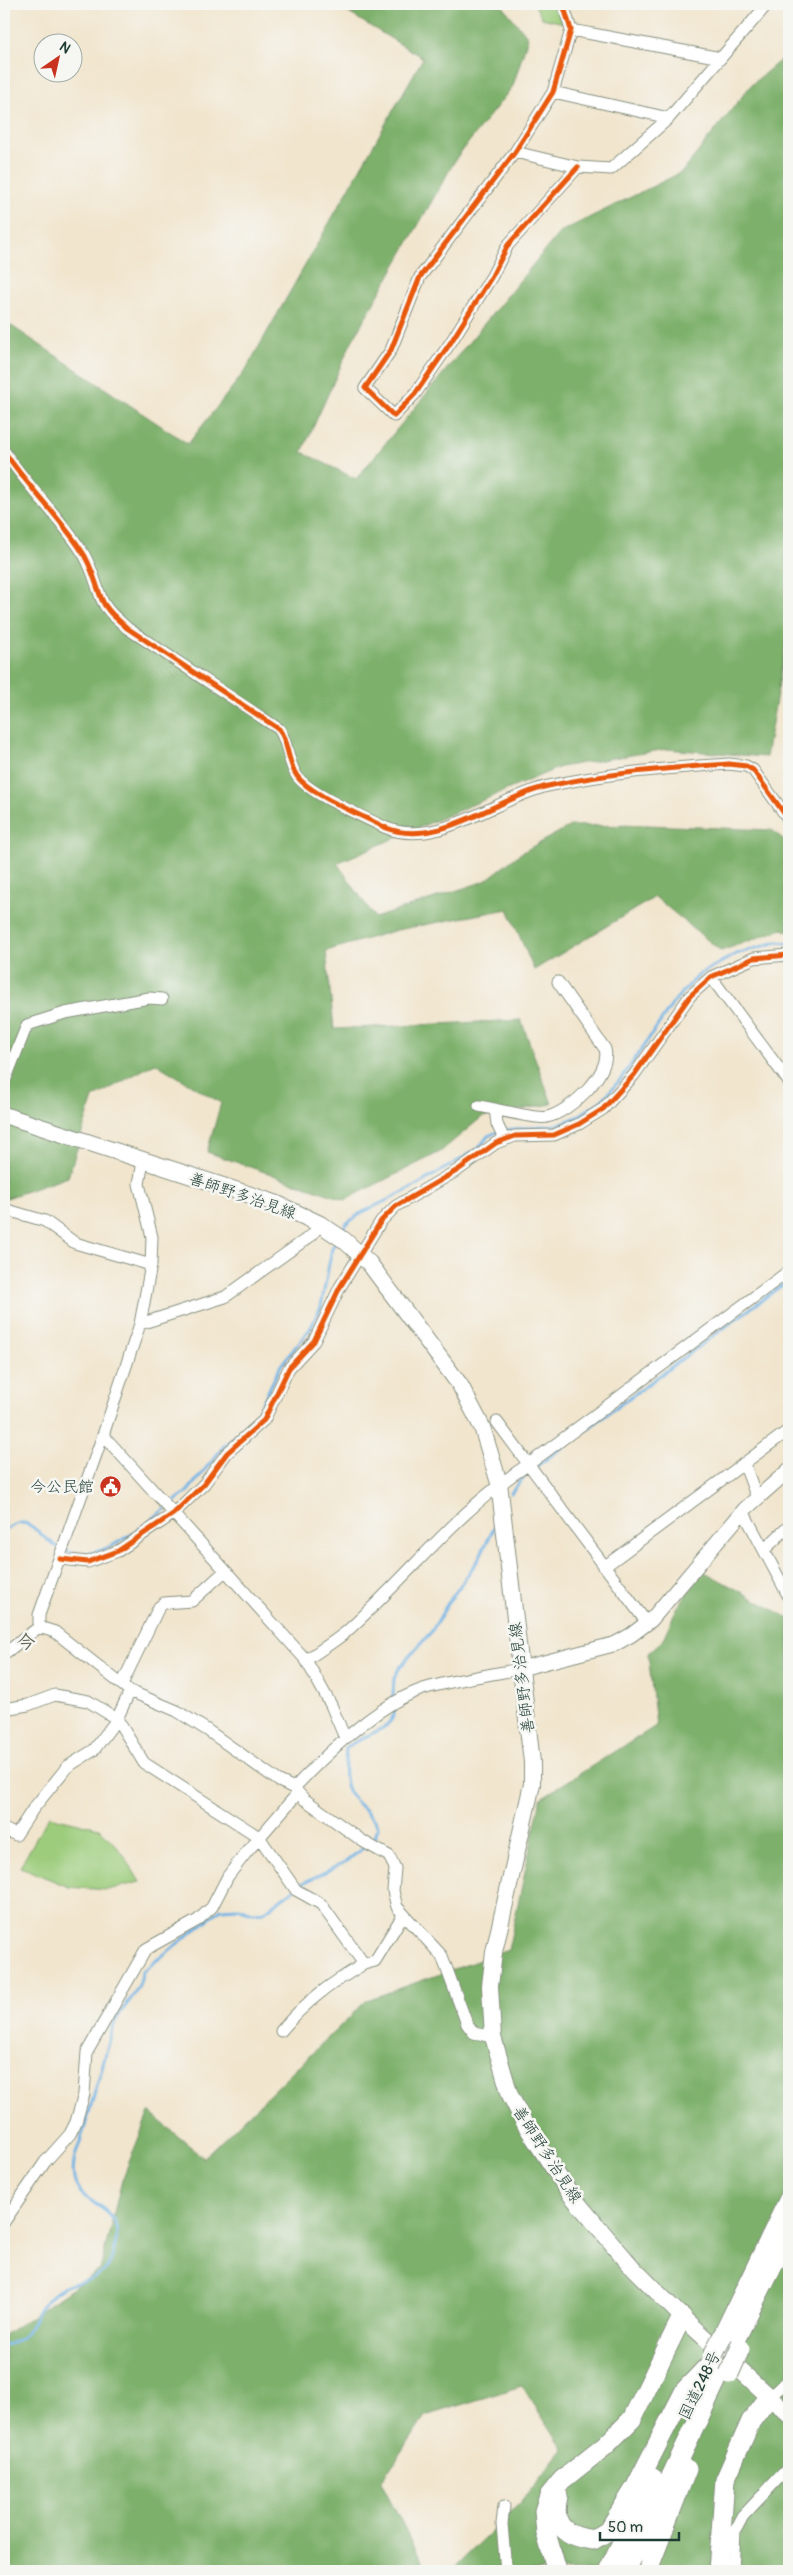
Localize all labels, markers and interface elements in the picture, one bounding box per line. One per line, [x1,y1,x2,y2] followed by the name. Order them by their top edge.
[32,32,82,82] north arrow
[56,38,74,57] text: N
[186,1168,299,1224] street label: 善師野多治見線
[98,1474,122,1498] public building icon: 今公民館
[30,1477,94,1497] place label: 今公民館
[505,1621,539,1735] street label: 善師野多治見線
[16,1630,36,1654] district label: 今
[508,2102,586,2207] street label: 善師野多治見線
[675,2348,725,2423] street label: 国道248号
[600,2510,679,2542] scale bar
[608,2518,643,2537] text: 50 m

